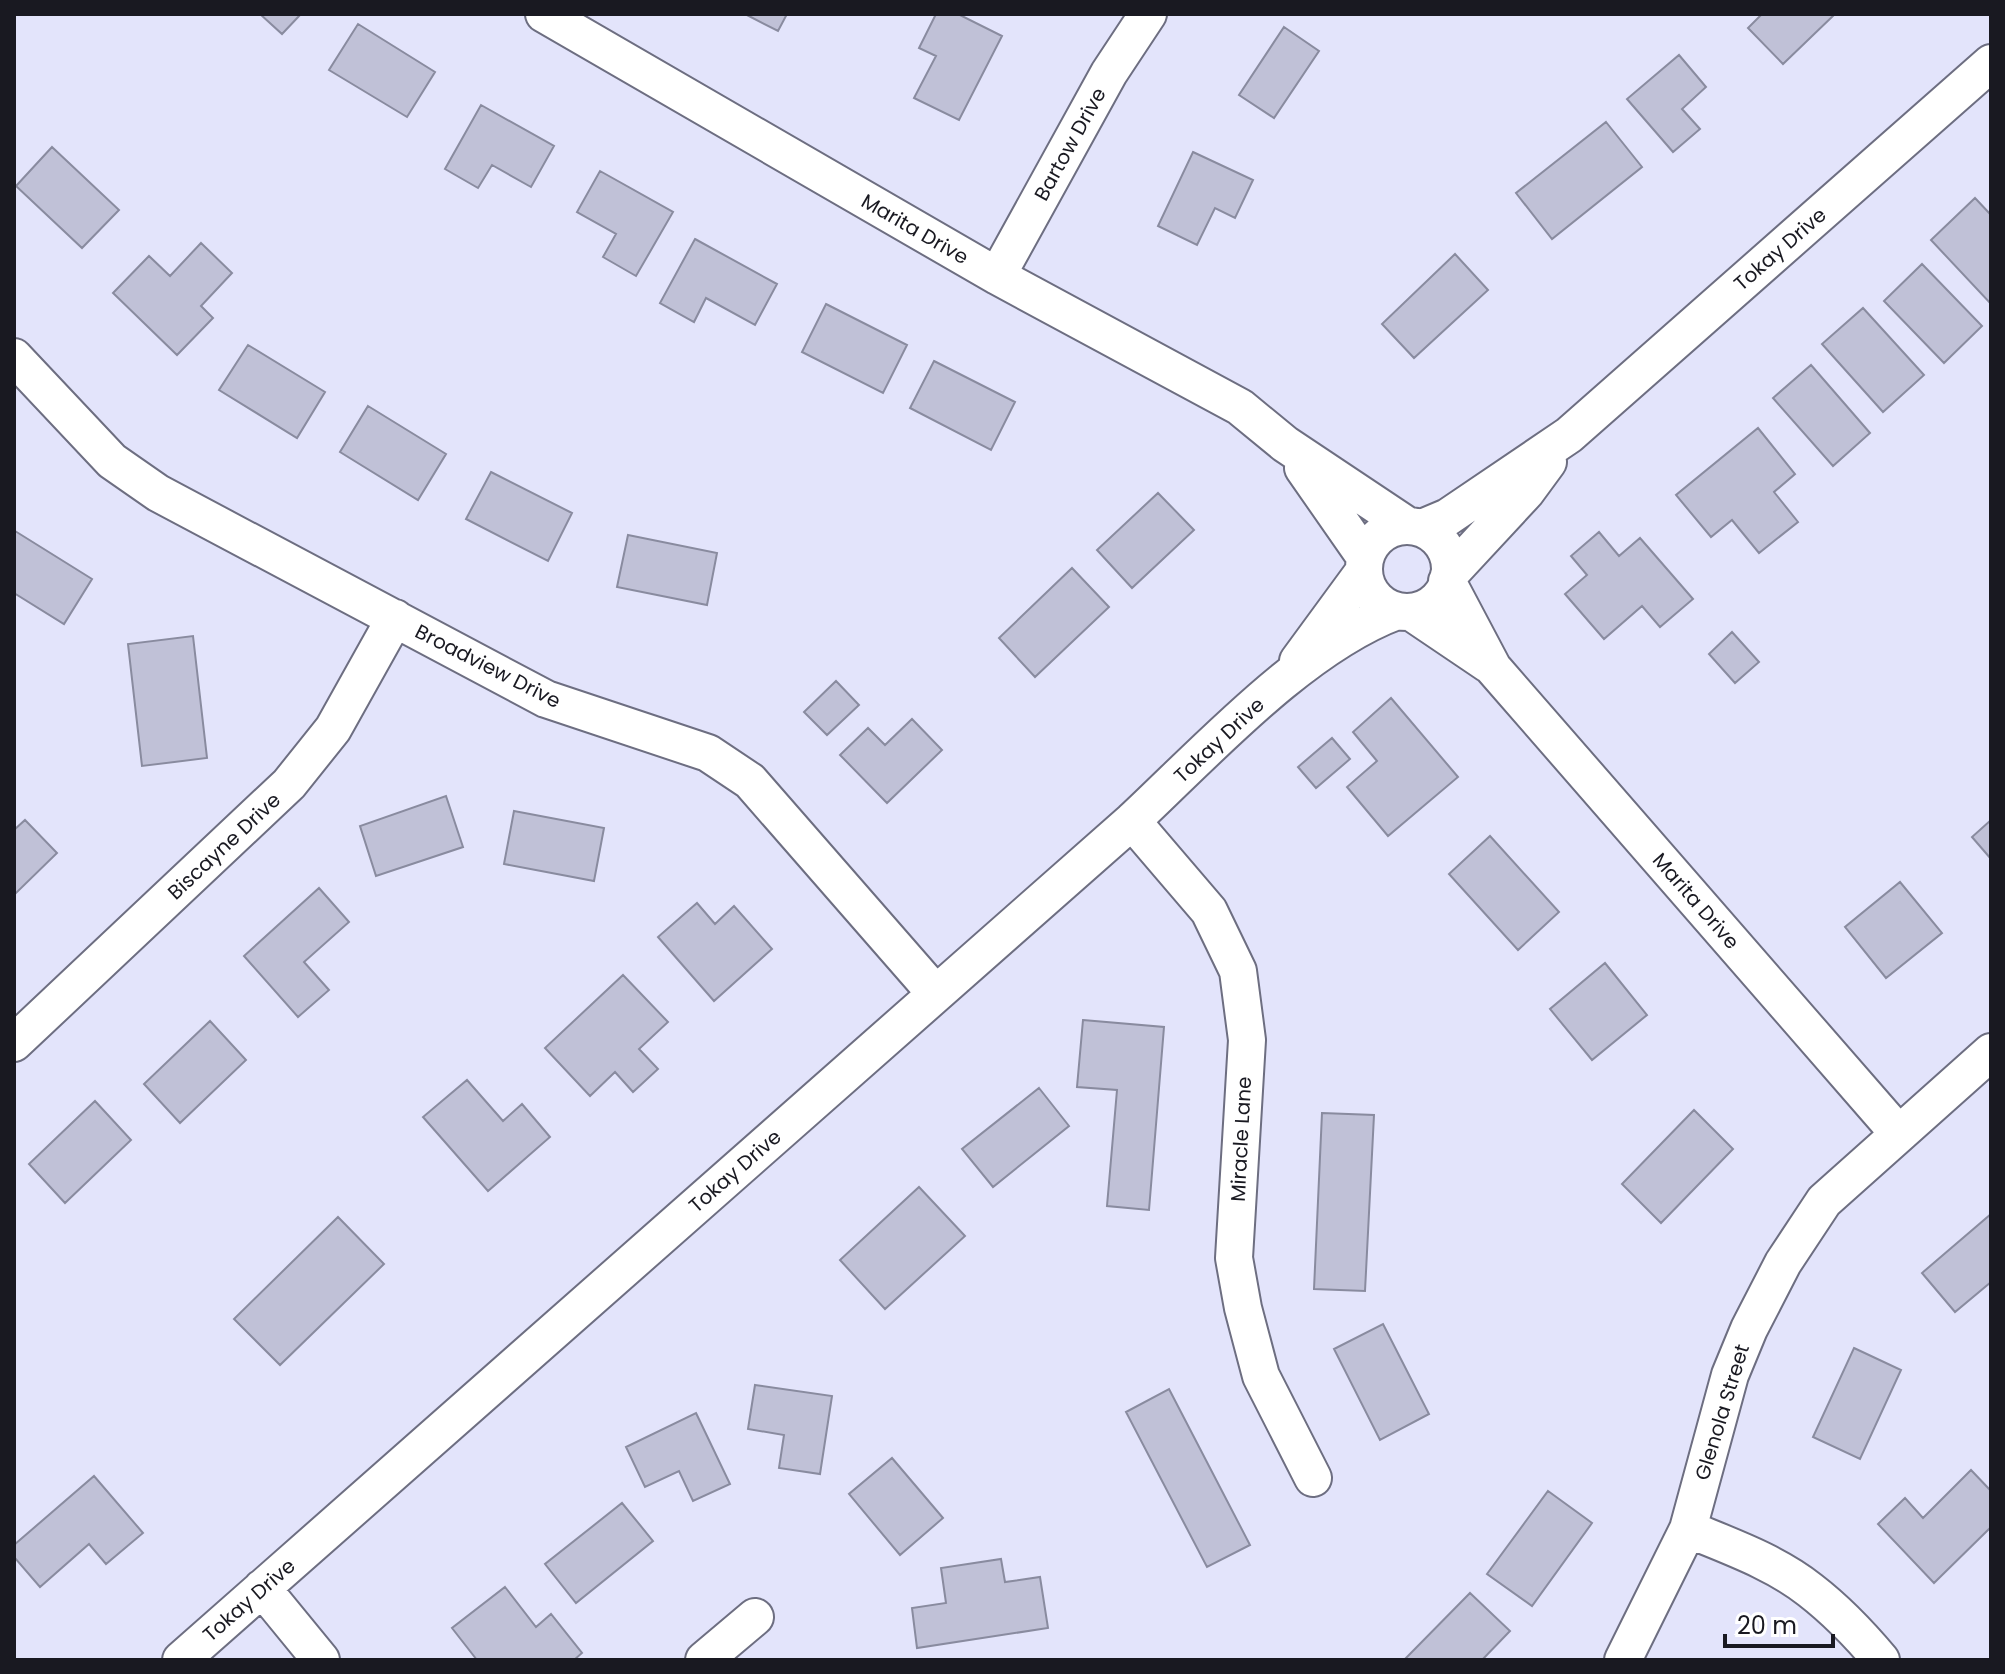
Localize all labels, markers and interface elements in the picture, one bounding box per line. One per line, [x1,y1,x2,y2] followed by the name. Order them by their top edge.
[1027,82,1113,206] street label: Bartow Drive
[856,187,974,271] street label: Marita Drive
[1728,201,1832,297] street label: Tokay Drive
[410,617,566,715] street label: Broadview Drive
[1168,691,1270,789] street label: Tokay Drive
[161,786,287,906] street label: Biscayne Drive
[1646,847,1746,955] street label: Marita Drive
[1224,1076,1258,1202] street label: Miracle Lane
[683,1123,787,1219] street label: Tokay Drive
[1688,1341,1756,1483] street label: Glenola Street
[197,1552,301,1648] street label: Tokay Drive
[1725,1598,1833,1648] scale bar
[1737,1609,1797,1642] text: 20 m

